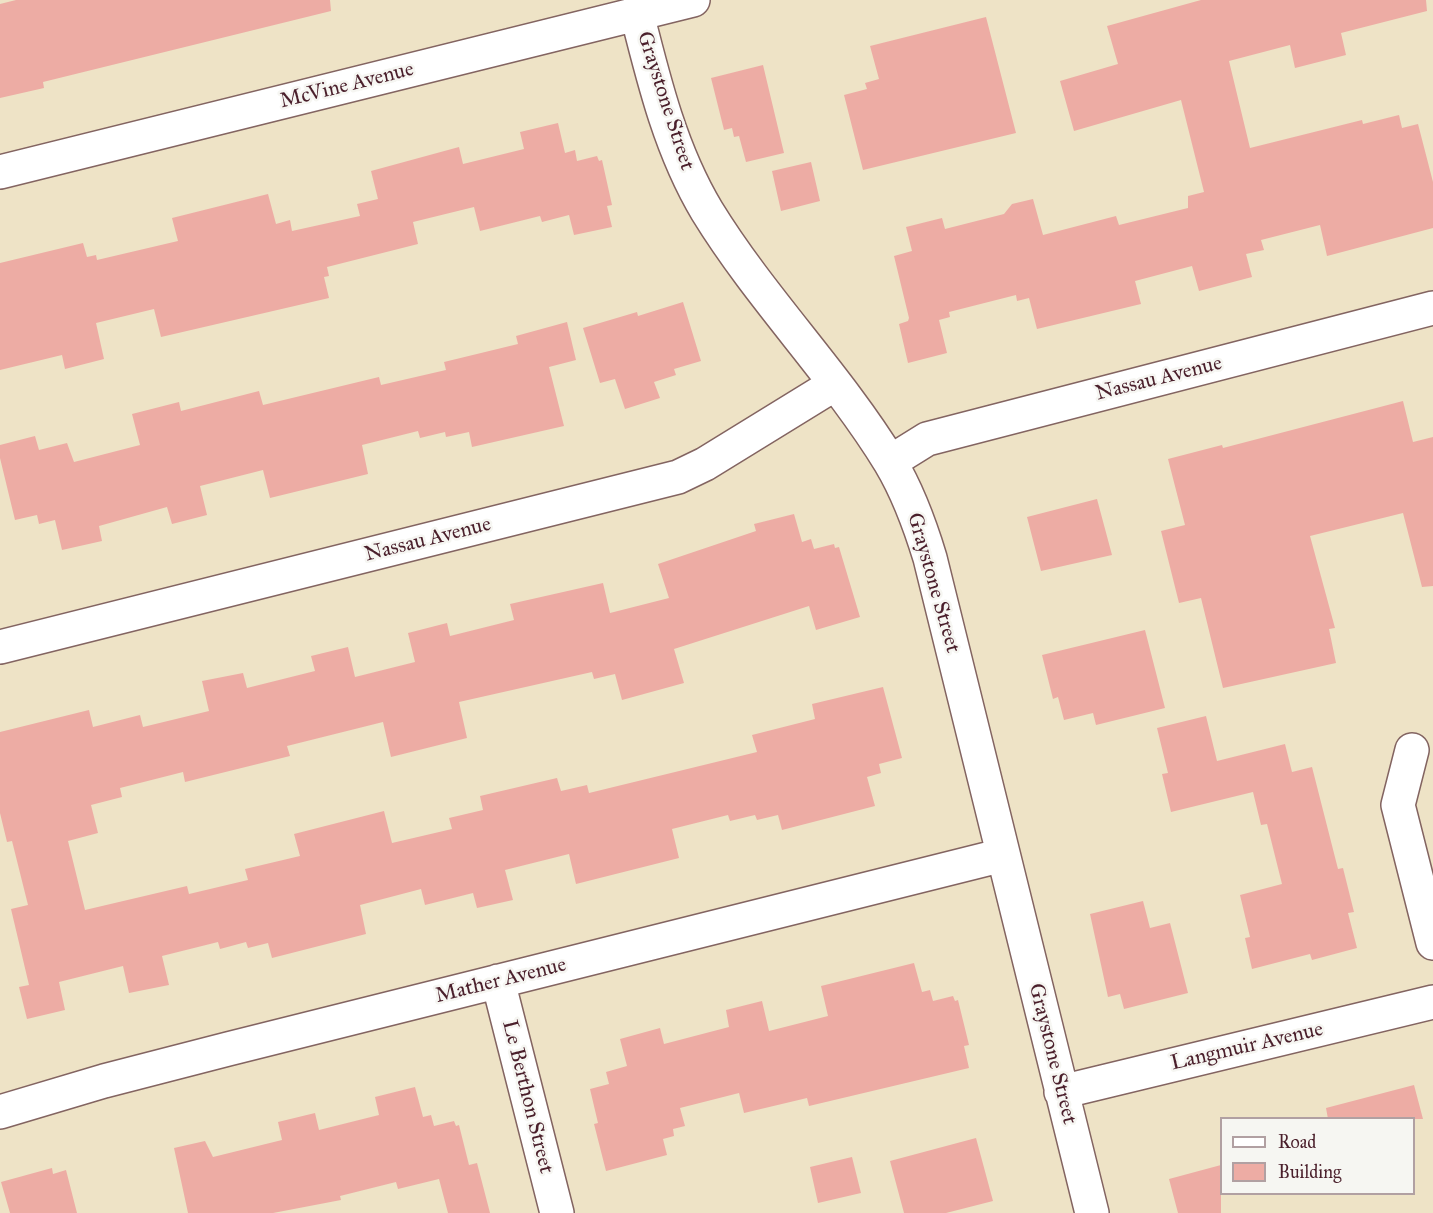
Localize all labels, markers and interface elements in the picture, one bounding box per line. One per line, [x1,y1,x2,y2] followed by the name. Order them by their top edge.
[631,28,699,174] street label: Graystone Street
[278,57,416,115] street label: McVine Avenue
[1093,351,1225,407] street label: Nassau Avenue
[901,510,965,656] street label: Graystone Street
[362,512,494,568] street label: Nassau Avenue
[433,953,569,1009] street label: Mather Avenue
[1022,981,1082,1127] street label: Graystone Street
[1168,1017,1326,1077] street label: Langmuir Avenue
[496,1018,558,1176] street label: Le Berthon Street
[1220,1117,1415,1195] legend
[1278,1131,1316,1153] text: Road
[1278,1161,1341,1183] text: Building

